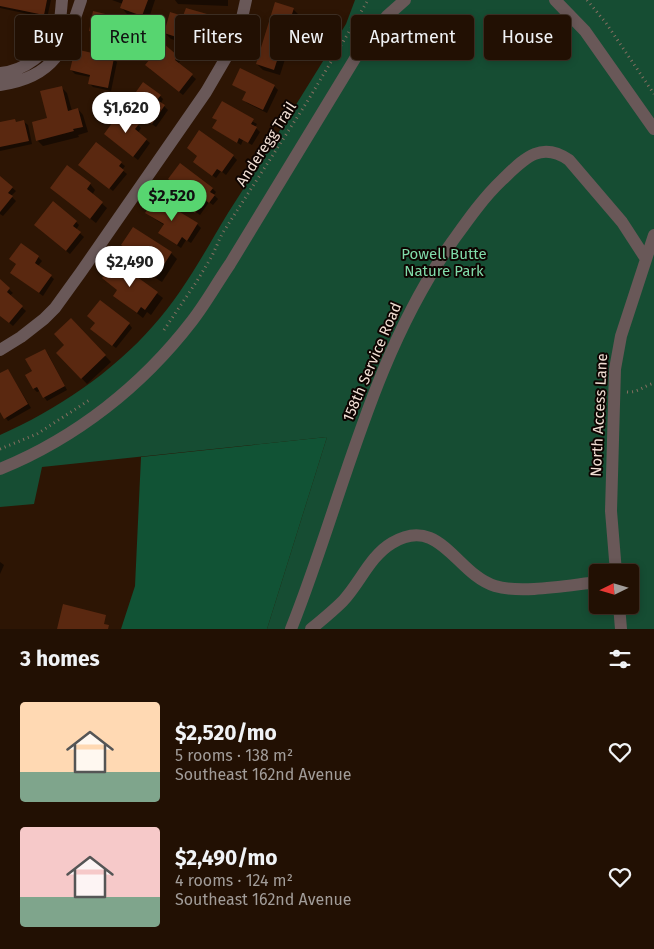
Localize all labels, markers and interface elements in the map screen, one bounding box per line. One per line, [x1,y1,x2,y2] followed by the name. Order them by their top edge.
[15,15,81,60] chip: Buy
[91,15,165,60] chip: Rent
[175,15,260,60] chip: Filters
[270,15,341,60] chip: New
[351,15,474,60] chip: Apartment
[484,15,571,60] chip: House
[85,92,167,134] pin: $1,620
[103,98,149,117] text: $1,620
[232,98,300,190] street label: Anderegg Trail
[131,180,213,222] pin: $2,520
[149,186,195,205] text: $2,520
[401,245,487,280] park label: Powell Butte Nature Park
[89,246,171,288] pin: $2,490
[106,252,154,271] text: $2,490
[339,300,405,424] street label: 158th Service Road
[587,353,611,477] street label: North Access Lane
[589,564,639,614] north arrow
[589,564,639,614] map controls
[606,645,634,673] icon: filters
[20,646,100,672] text: 3 homes
[175,720,277,746] text: $2,520/mo
[60,722,120,782] icon: home
[606,738,634,766] icon: heart
[175,746,293,765] text: 5 rooms · 138 m²
[175,765,352,784] text: Southeast 162nd Avenue
[175,845,278,871] text: $2,490/mo
[60,847,120,907] icon: home
[606,863,634,891] icon: heart
[175,871,293,890] text: 4 rooms · 124 m²
[175,890,352,909] text: Southeast 162nd Avenue

